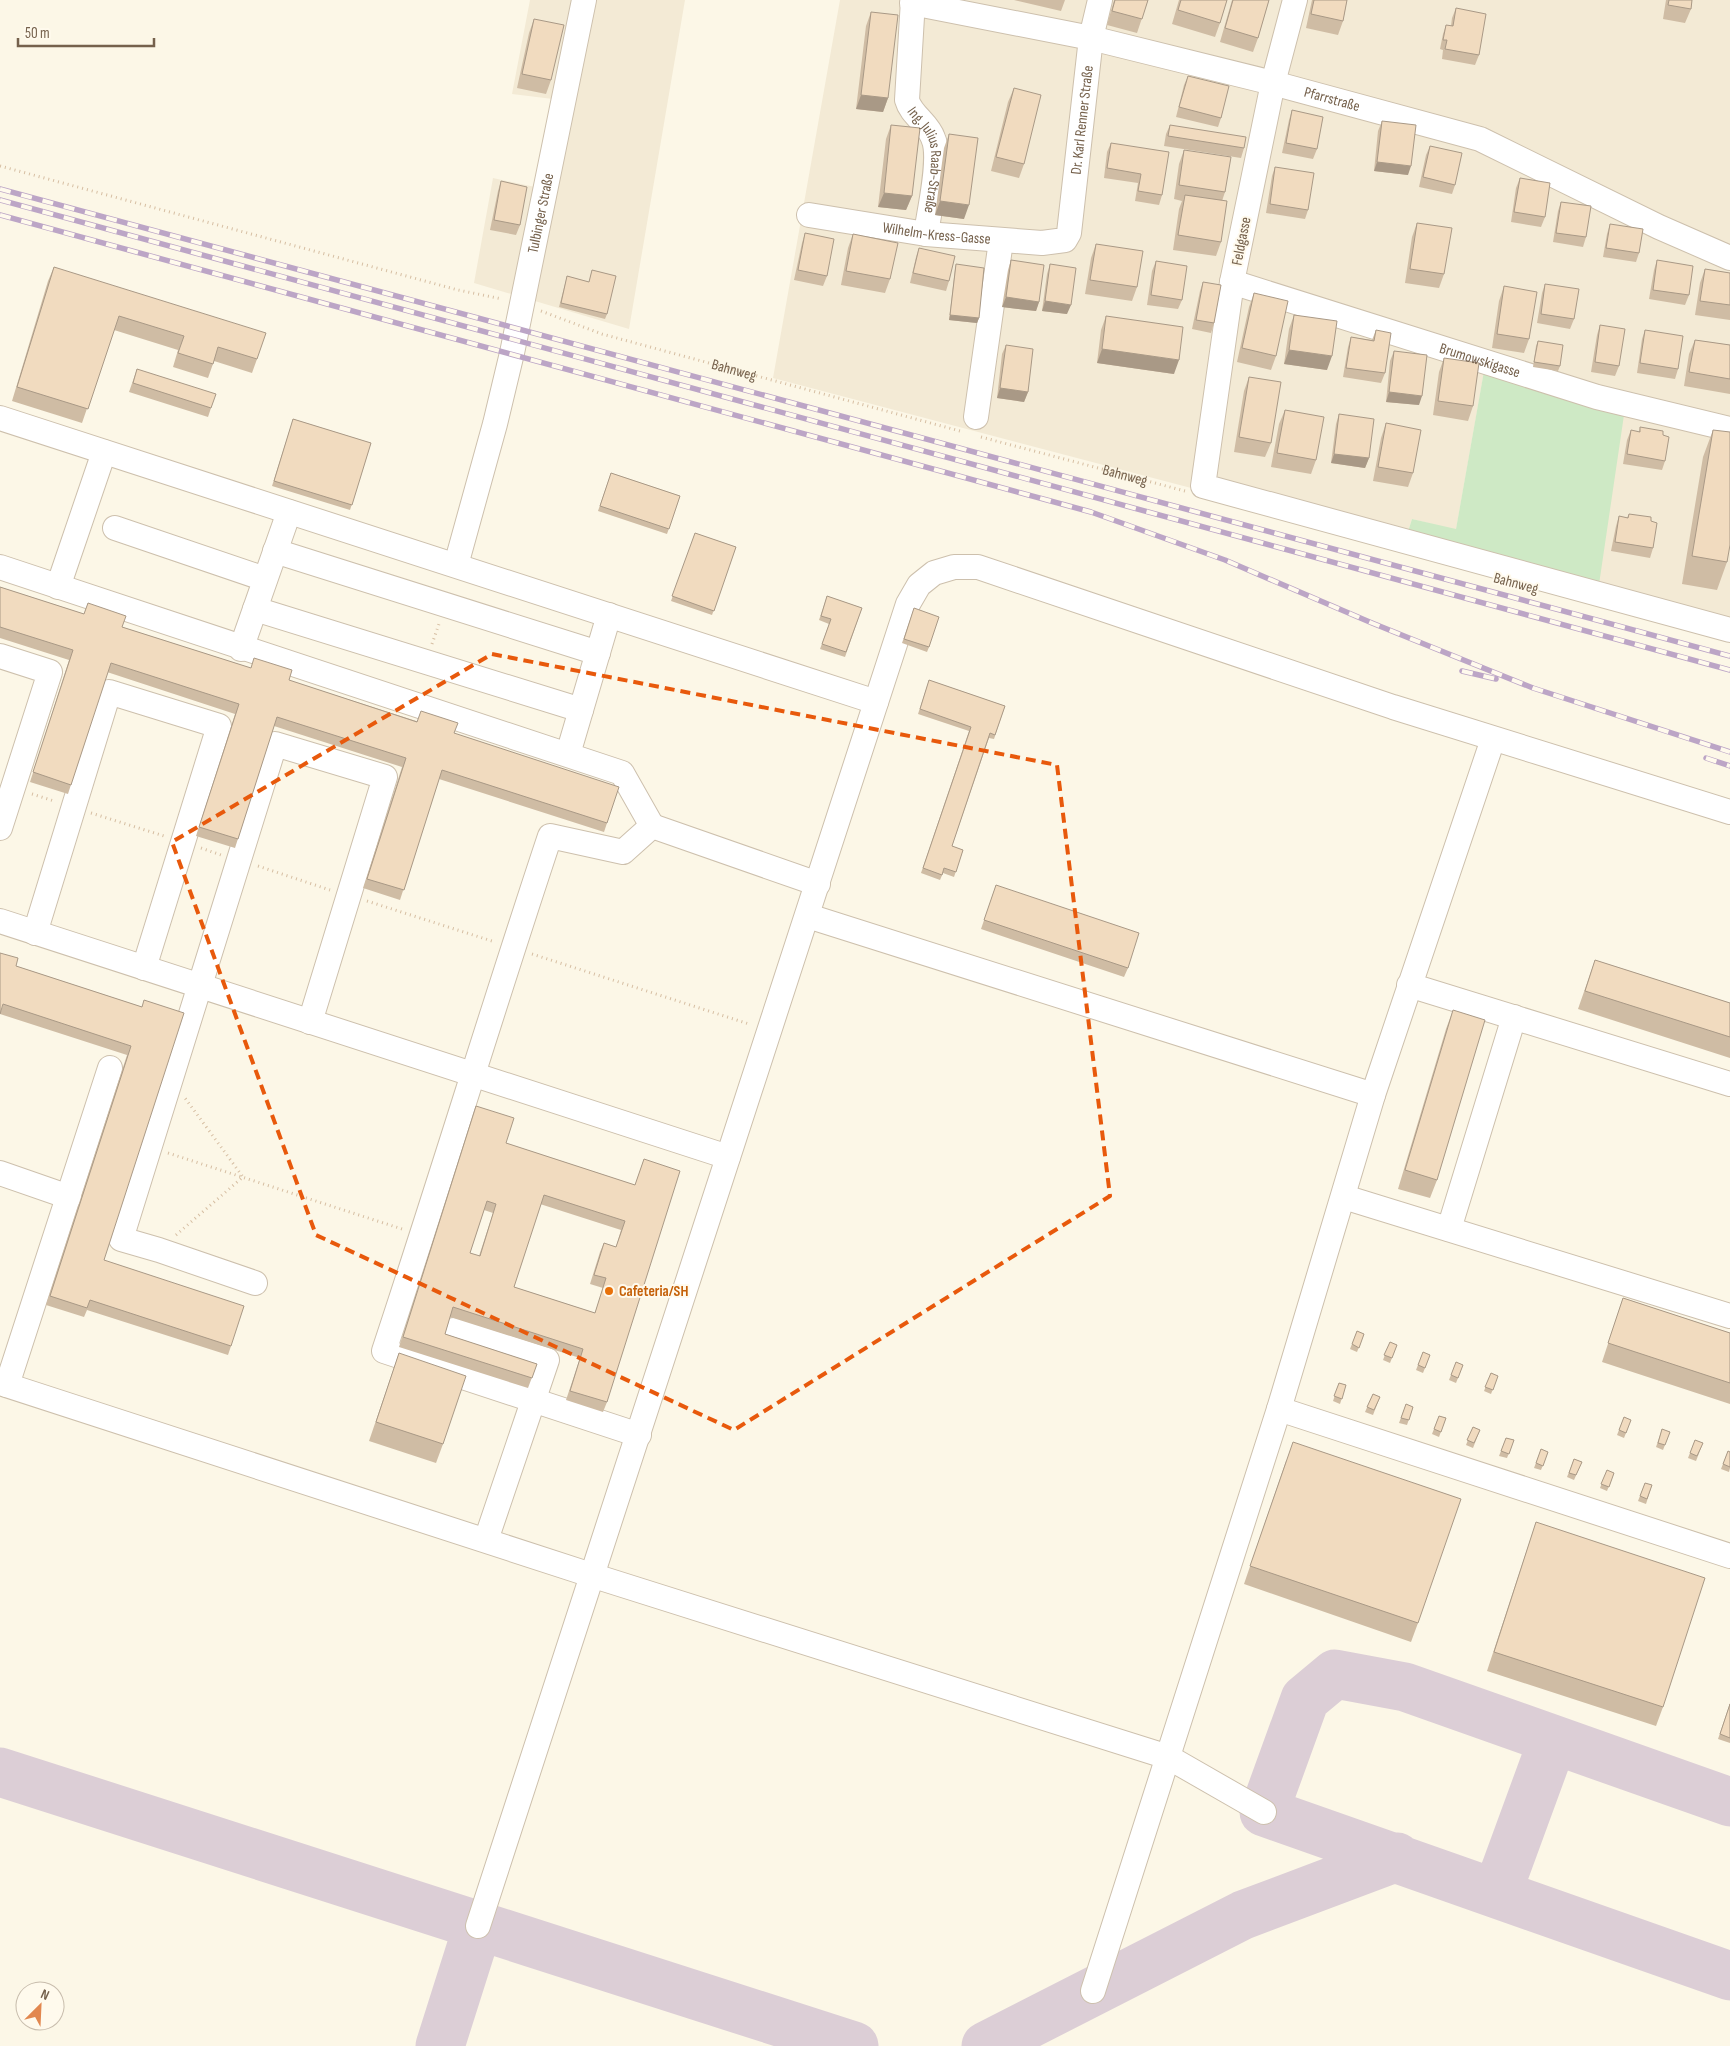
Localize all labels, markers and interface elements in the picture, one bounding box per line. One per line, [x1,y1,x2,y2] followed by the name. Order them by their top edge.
[18,15,154,47] scale bar
[25,24,50,43] text: 50 m
[1067,64,1098,175] street label: Dr. Karl Renner Straße
[1302,83,1362,116] street label: Pfarrstraße
[903,103,945,215] street label: Ing. Julius Raab-Straße
[524,171,558,255] street label: Tulbinger Straße
[1228,215,1255,267] street label: Feldgasse
[881,218,991,249] street label: Wilhelm-Kress-Gasse
[1437,339,1523,382] street label: Brumowskigasse
[709,355,758,385] street label: Bahnweg
[1100,461,1149,491] street label: Bahnweg
[1491,568,1540,599] street label: Bahnweg
[619,1282,688,1301] place label: Cafeteria/SH
[603,1285,615,1297] marker: Cafeteria/SH
[15,1981,65,2031] north arrow
[38,1985,52,2004] text: N

